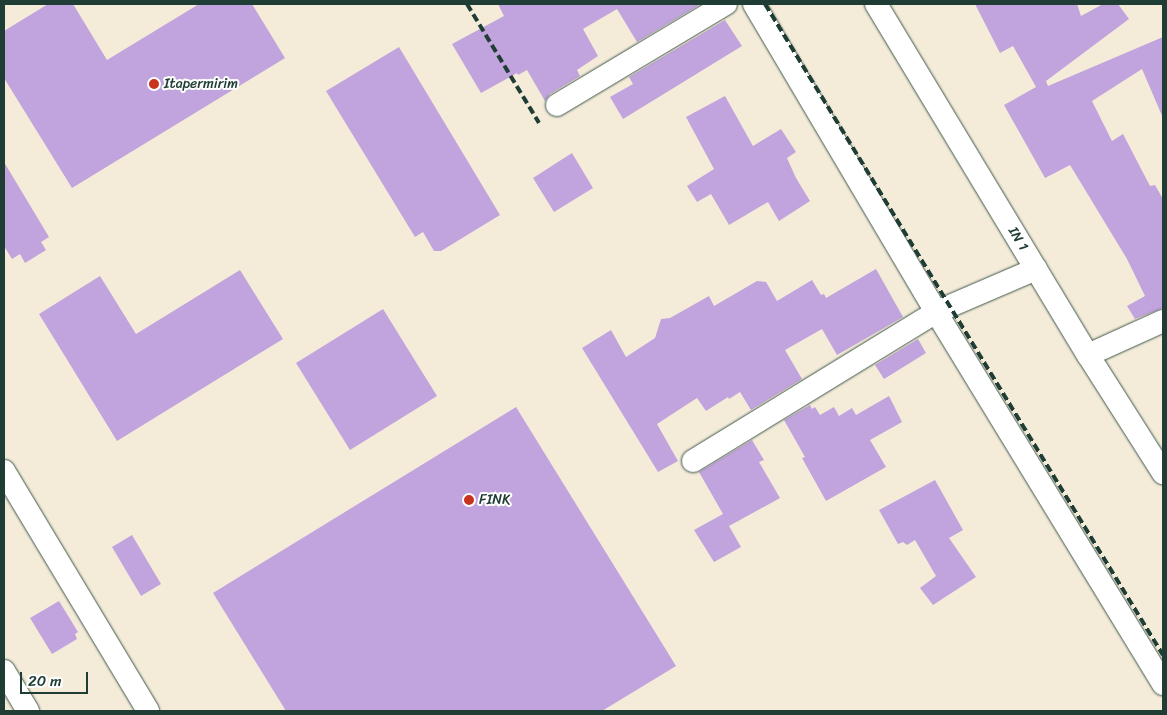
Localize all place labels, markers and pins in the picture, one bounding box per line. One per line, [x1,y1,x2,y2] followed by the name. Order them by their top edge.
[164,76,238,92] place label: Itapermirim
[148,78,160,90] marker: Itapermirim
[479,492,510,508] place label: FINK
[463,494,475,506] marker: FINK

